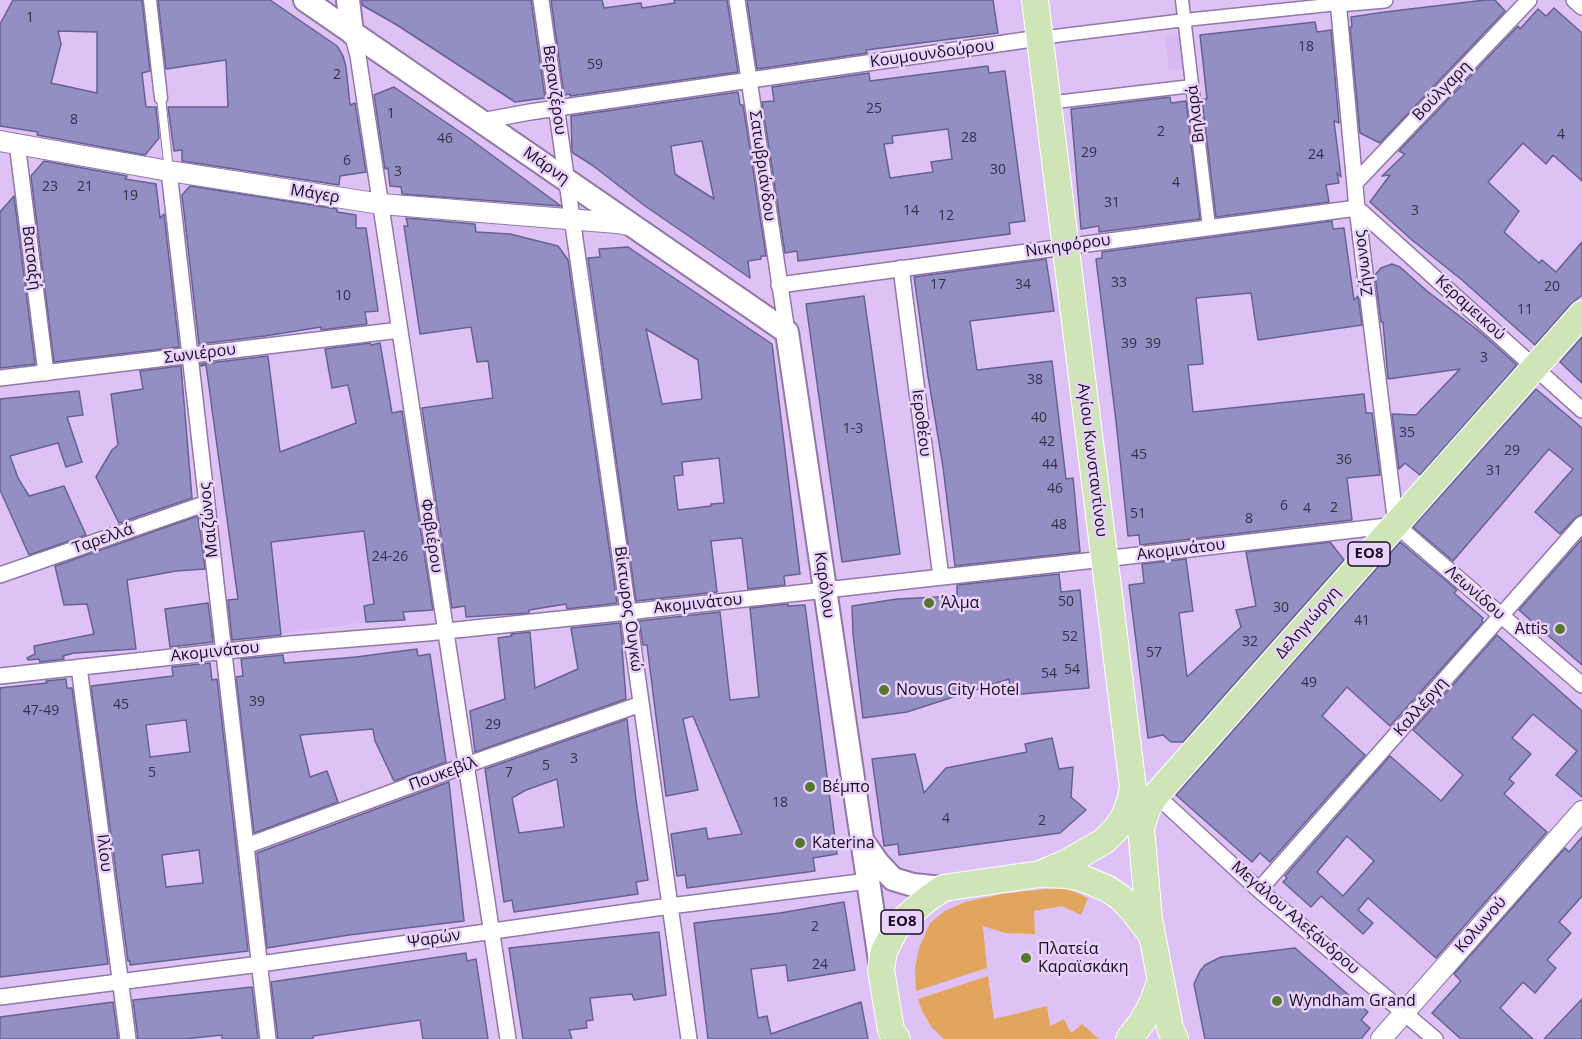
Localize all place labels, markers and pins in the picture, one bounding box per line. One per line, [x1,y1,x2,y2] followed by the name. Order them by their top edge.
[941,593,979,613] place label: Άλμα
[922,596,936,610] marker: Άλμα
[1515,619,1548,639] place label: Attis
[1553,622,1567,636] marker: Attis
[896,680,1019,700] place label: Novus City Hotel
[877,683,891,697] marker: Novus City Hotel
[822,777,870,797] place label: Βέμπο
[803,780,817,794] marker: Βέμπο
[812,833,875,853] place label: Katerina
[793,836,807,850] marker: Katerina
[1038,939,1129,977] place label: Πλατεία Καραϊσκάκη
[1019,951,1033,965] marker: Πλατεία Καραϊσκάκη
[1289,991,1416,1011] place label: Wyndham Grand
[1270,994,1284,1008] marker: Wyndham Grand

